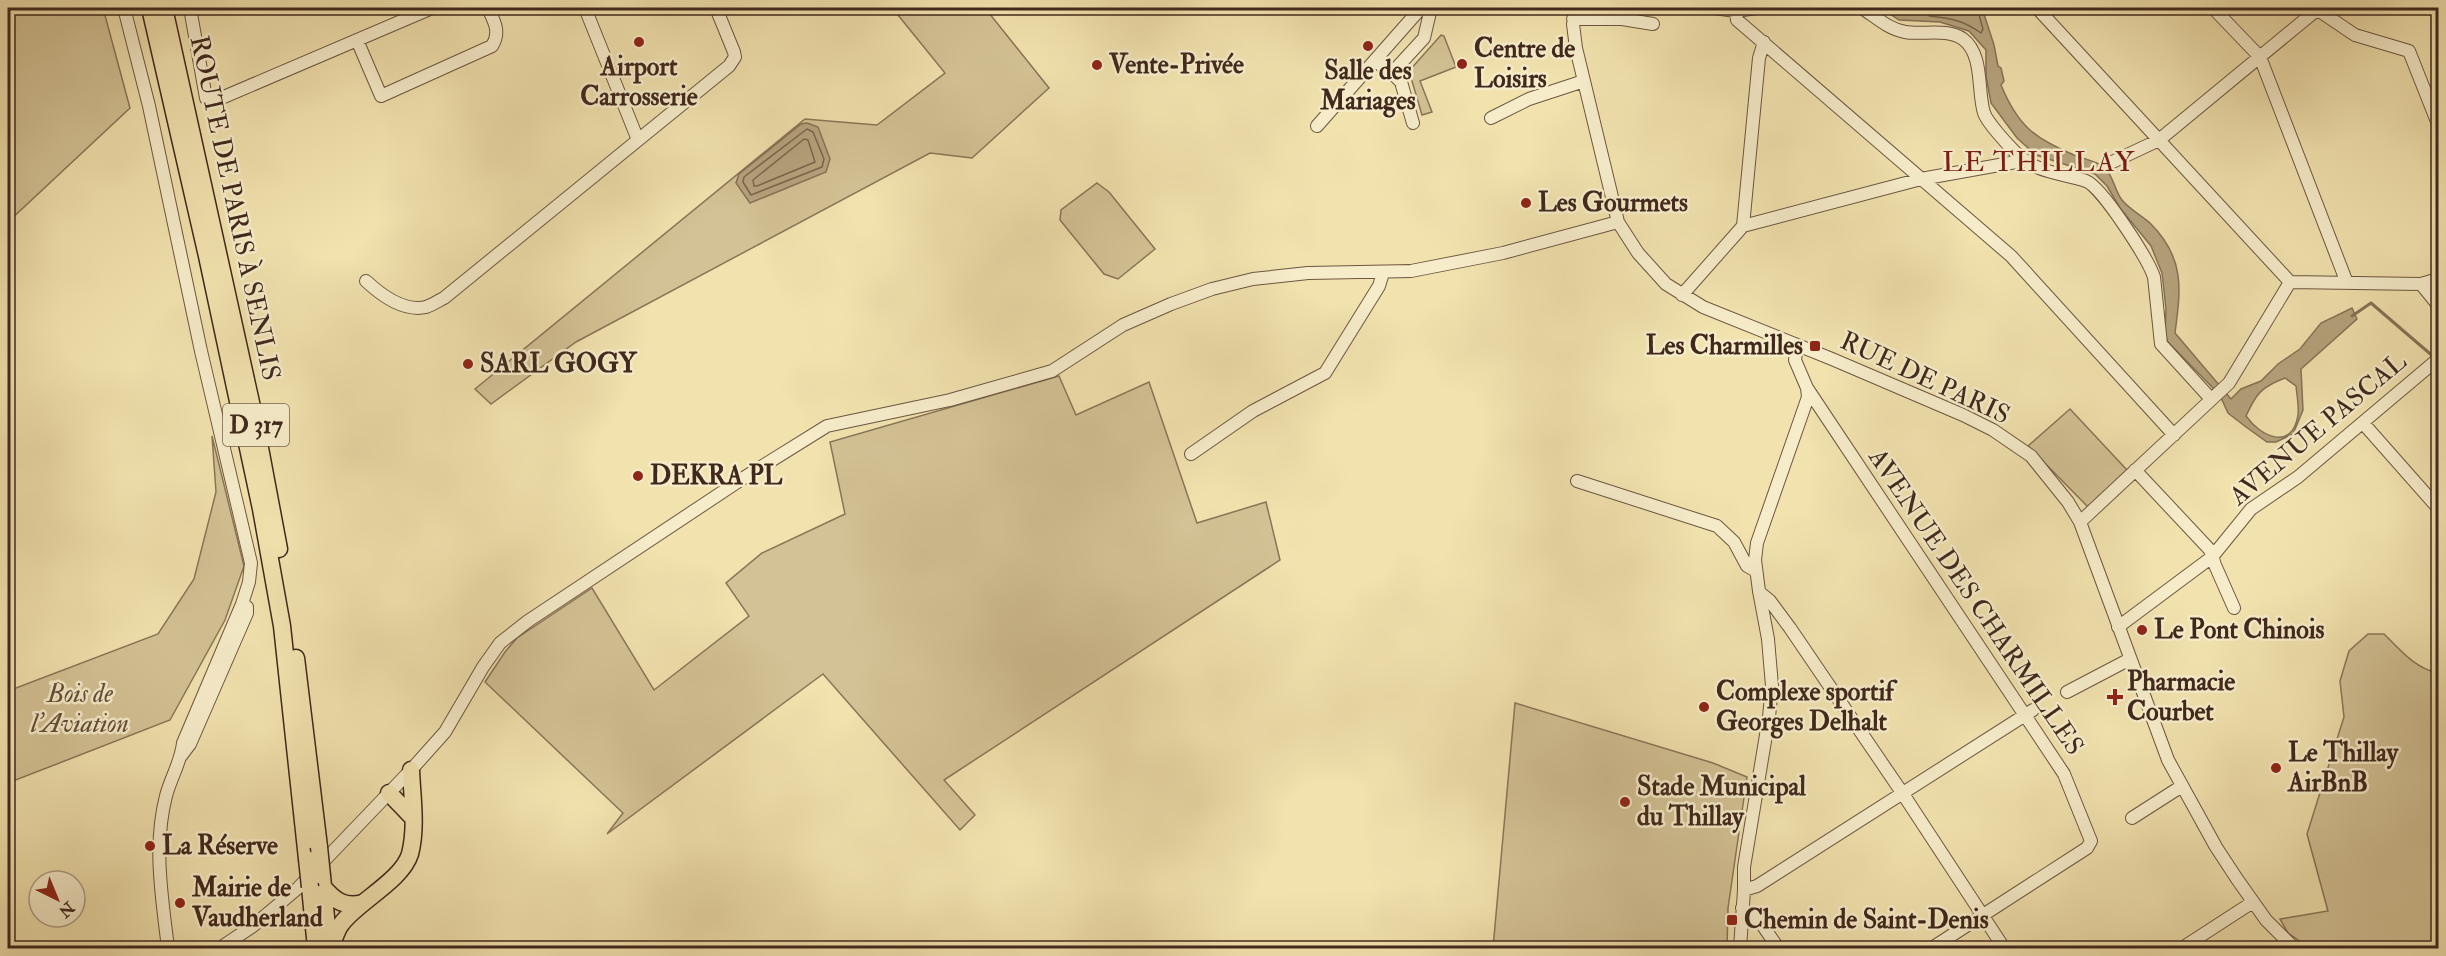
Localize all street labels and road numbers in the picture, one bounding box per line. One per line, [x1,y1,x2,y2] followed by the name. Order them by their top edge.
[183,32,289,383] street label: ROUTE DE PARIS À SENLIS
[1835,325,2015,431] street label: RUE DE PARIS
[2222,346,2413,513] street label: AVENUE PASCAL
[223,404,289,446] road number: D 317
[1861,442,2091,761] street label: AVENUE DES CHARMILLES

